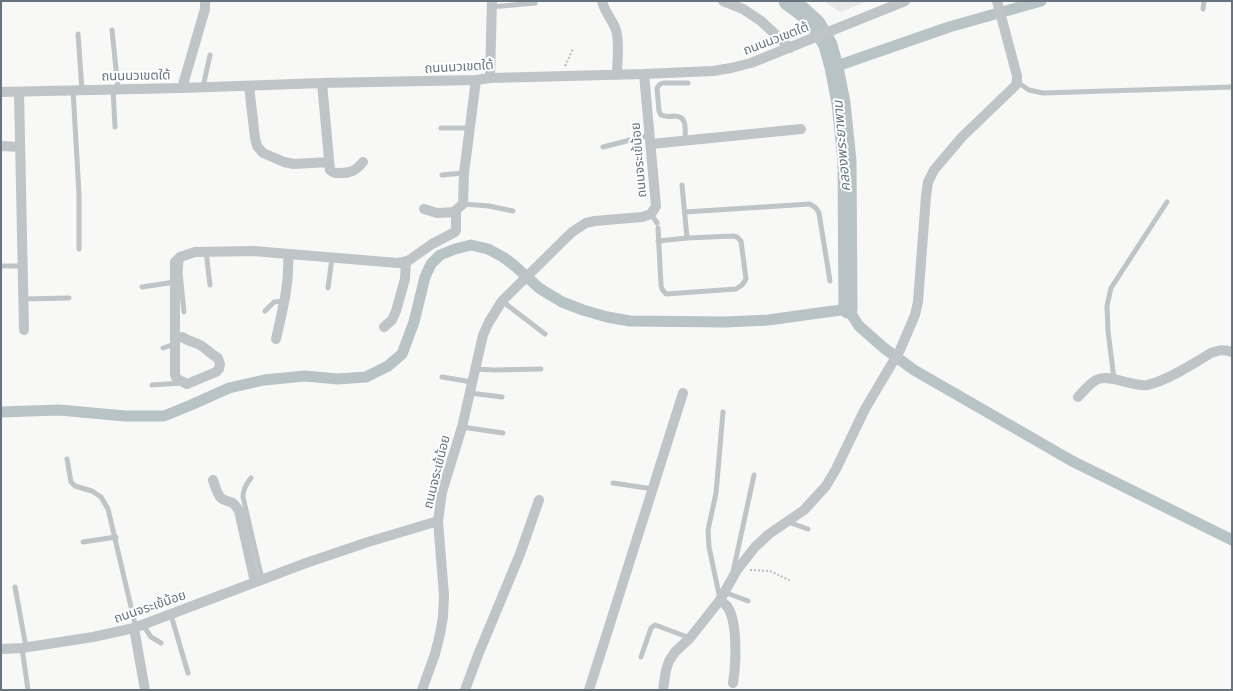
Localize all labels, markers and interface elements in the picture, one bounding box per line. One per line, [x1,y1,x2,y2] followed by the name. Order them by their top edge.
[741,19,811,59] street label: ถนนนวเขตใต้
[424,57,494,77] street label: ถนนนวเขตใต้
[101,68,171,84] street label: ถนนนวเขตใต้
[830,100,854,192] water label: คลองพระยาพาน
[628,122,650,198] street label: ถนนจระเข้น้อย
[420,434,454,510] street label: ถนนจระเข้น้อย
[112,587,188,627] street label: ถนนจระเข้น้อย

